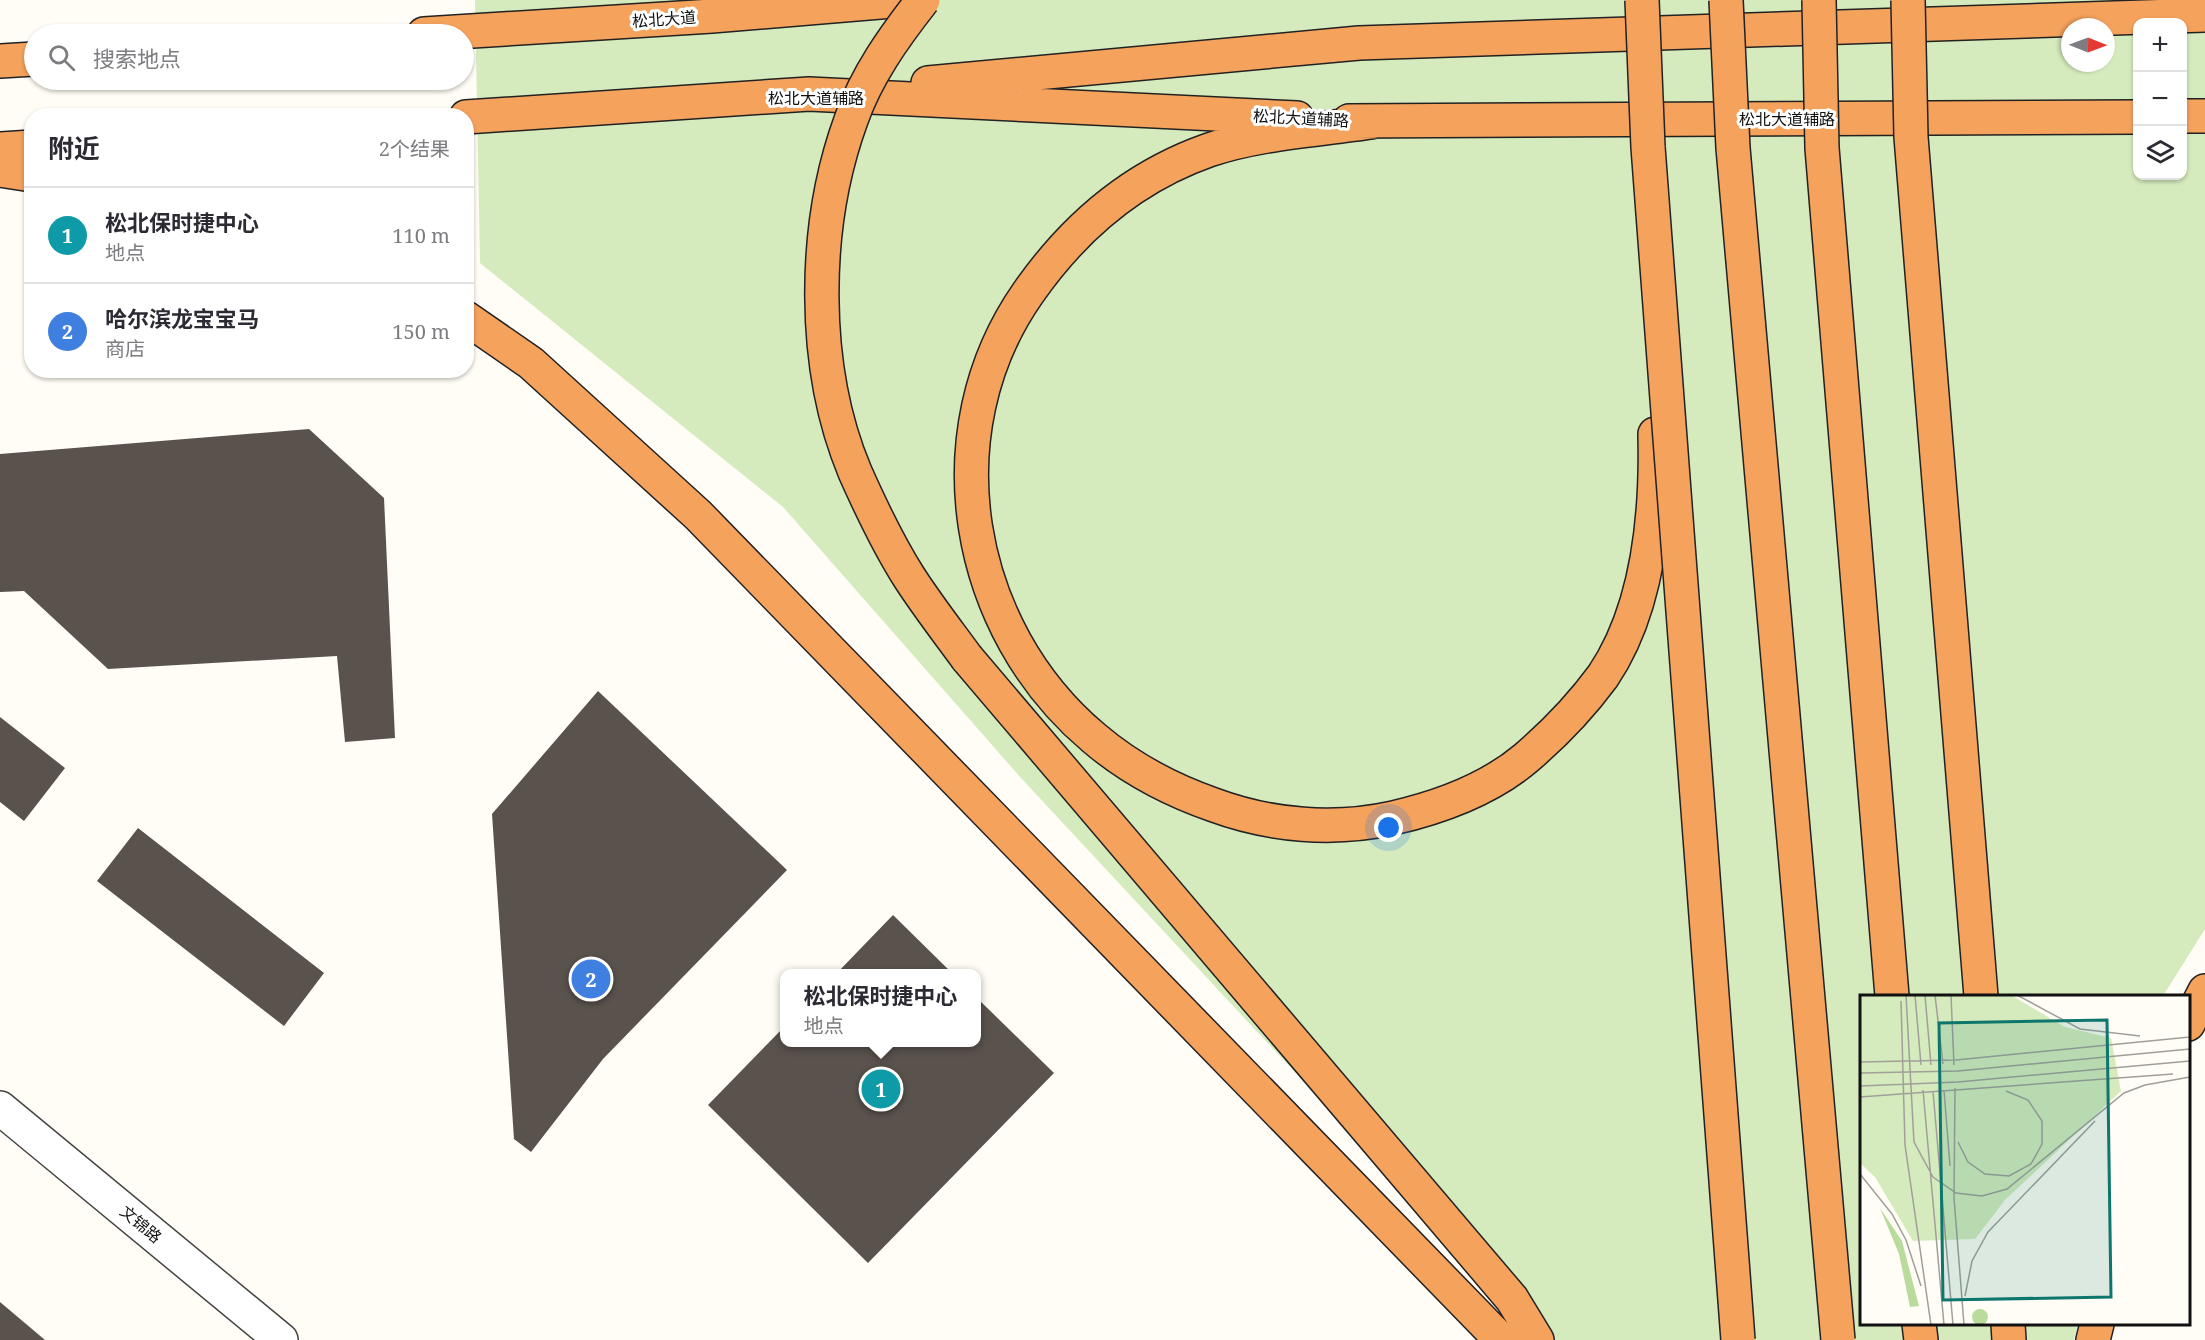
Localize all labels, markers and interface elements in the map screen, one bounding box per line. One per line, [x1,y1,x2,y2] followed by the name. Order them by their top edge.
[631,6,697,32] street label: 松北大道
[2061,18,2115,72] north arrow
[2133,18,2187,180] map controls
[2133,18,2187,72] button: +
[24,24,474,90] search box
[45,41,78,74] icon: search
[93,43,181,73] text: 搜索地点
[2133,72,2187,126] button: −
[768,87,864,109] street label: 松北大道辅路
[1252,105,1350,131] street label: 松北大道辅路
[1739,108,1835,130] street label: 松北大道辅路
[2133,126,2187,180] button: layers
[48,130,100,166] text: 附近
[379,135,450,162] text: 2个结果
[105,207,259,237] text: 松北保时捷中心
[62,222,73,249] text: 1
[392,222,450,249] text: 110 m
[105,239,145,266] text: 地点
[105,303,259,333] text: 哈尔滨龙宝宝马
[62,318,73,345] text: 2
[392,318,450,345] text: 150 m
[105,335,145,362] text: 商店
[1374,813,1403,842] your location
[572,956,610,1002] pin: 2
[780,969,981,1047] popup
[803,980,958,1010] text: 松北保时捷中心
[1860,995,2190,1325] inset map
[803,1012,843,1039] text: 地点
[862,1066,900,1112] pin: 1
[116,1200,166,1248] street label: 文锦路

